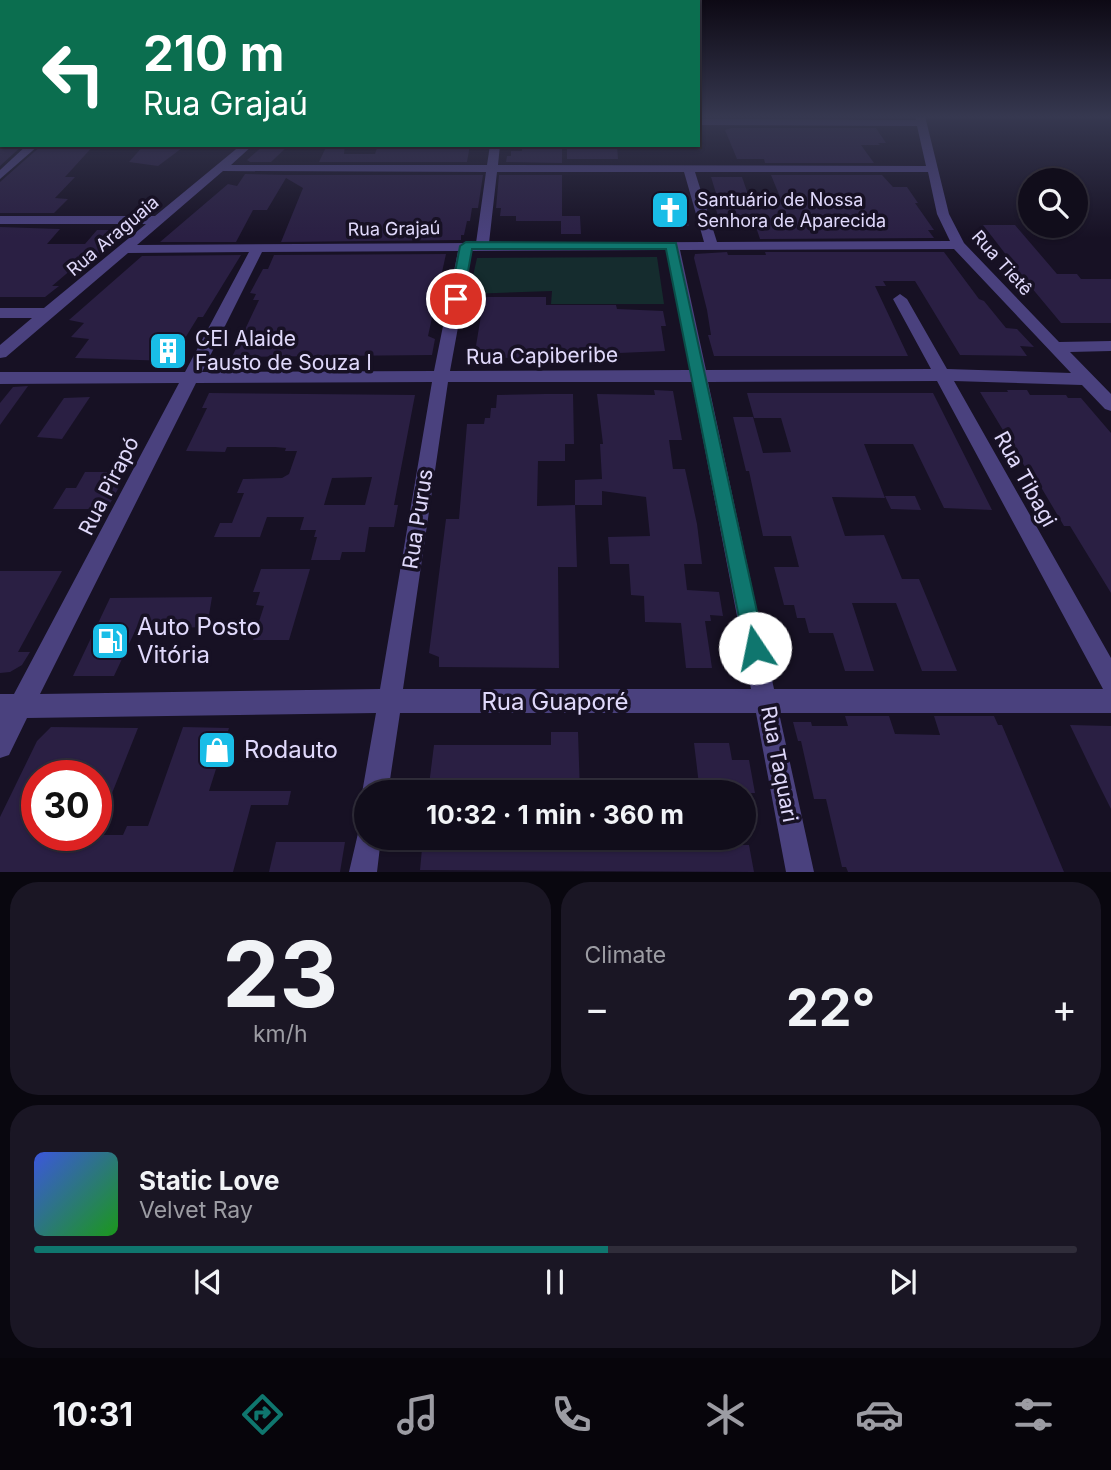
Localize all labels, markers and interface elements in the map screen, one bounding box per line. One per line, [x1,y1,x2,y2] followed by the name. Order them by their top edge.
[143,24,284,83] text: 210 m
[28,28,119,119] icon: left
[143,84,308,123] text: Rua Grajaú
[1018,168,1088,238] map controls
[1018,168,1088,238] button: search
[649,189,691,231] church icon: Santuário de Nossa Senhora de Aparecida
[697,189,886,231] place label: Santuário de Nossa Senhora de Aparecida
[63,191,163,280] street label: Rua Araguaia
[347,217,441,240] street label: Rua Grajaú
[968,226,1037,299] street label: Rua Tietê
[426,269,486,329] pin
[437,280,475,318] icon: arrive
[195,326,372,375] place label: CEI Alaide Fausto de Souza I
[147,330,189,372] building icon: CEI Alaide Fausto de Souza I
[466,342,618,369] street label: Rua Capiberibe
[989,427,1062,531] street label: Rua Tibagi
[73,432,144,539] street label: Rua Pirapó
[397,467,438,571] street label: Rua Purus
[718,611,792,685] position arrow
[137,612,261,669] place label: Auto Posto Vitória
[89,620,131,662] fuel station icon: Auto Posto Vitória
[481,687,629,716] street label: Rua Guaporé
[756,704,803,824] street label: Rua Taquari
[196,729,238,771] shop icon: Rodauto
[244,735,338,764] place label: Rodauto
[21,760,112,851] speed limit sign: 30
[426,799,684,830] text: 10:32 · 1 min · 360 m
[222,919,338,1029] text: 23
[585,941,666,969] text: Climate
[786,976,875,1039] text: 22°
[585,985,610,1031] text: −
[1052,985,1077,1031] text: +
[253,1020,308,1048] text: km/h
[139,1165,280,1196] text: Static Love
[139,1196,253,1224] text: Velvet Ray
[189,1263,227,1301] icon: previous
[536,1263,574,1301] icon: pause
[884,1263,922,1301] icon: next
[238,1390,287,1439] icon: directions
[393,1390,442,1439] icon: music
[547,1390,596,1439] icon: phone
[701,1390,750,1439] icon: climate
[855,1390,904,1439] icon: car
[1009,1390,1058,1439] icon: filters
[53,1395,133,1434] text: 10:31

